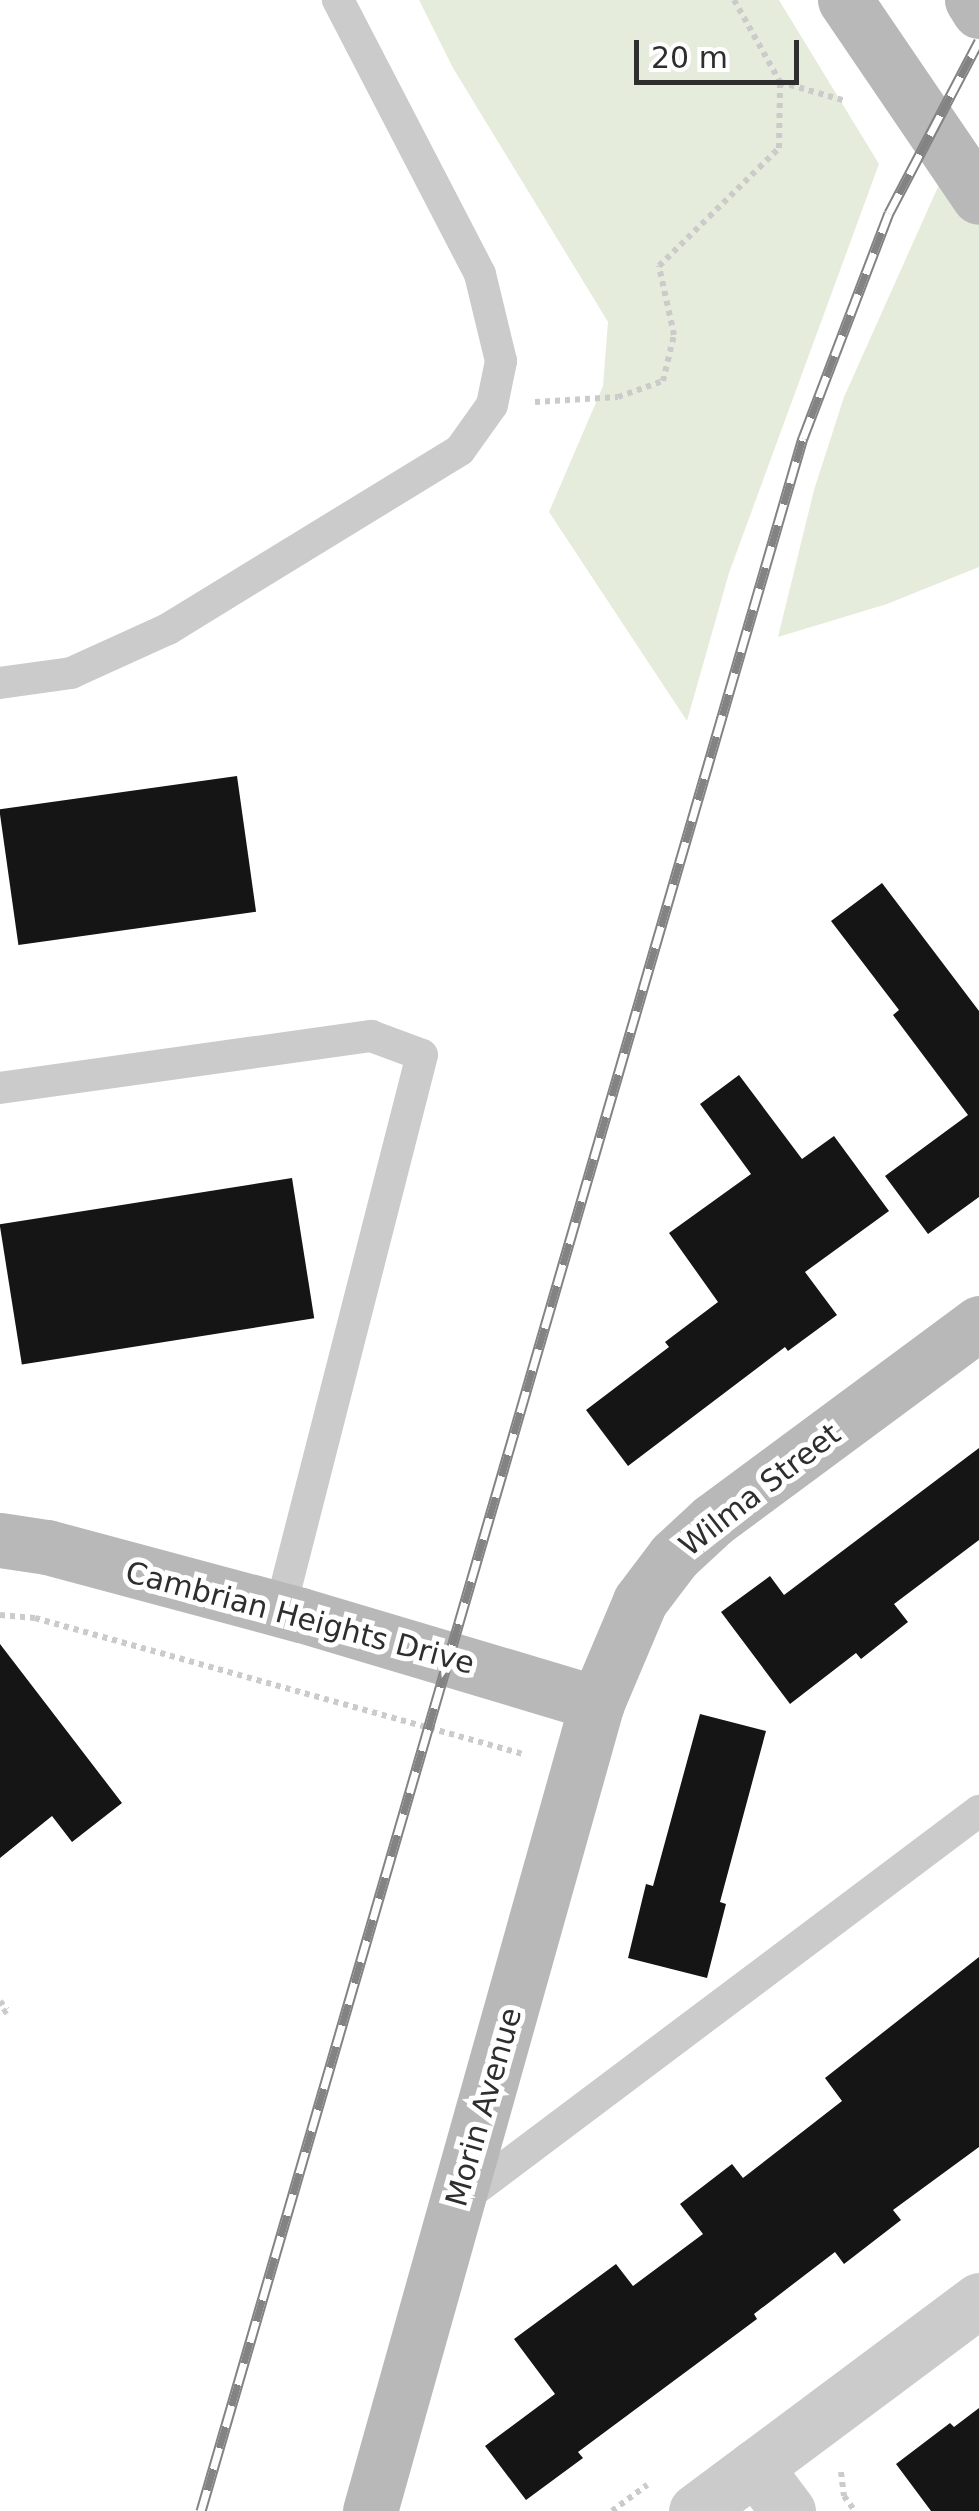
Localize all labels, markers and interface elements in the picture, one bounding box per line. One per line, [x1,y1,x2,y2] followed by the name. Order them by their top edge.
[639,20,804,82] scale bar
[651,40,728,75] text: 20 m
[672,1416,848,1564] street label: Wilma Street
[122,1554,478,1682] street label: Cambrian Heights Drive
[438,2004,530,2210] street label: Morin Avenue

